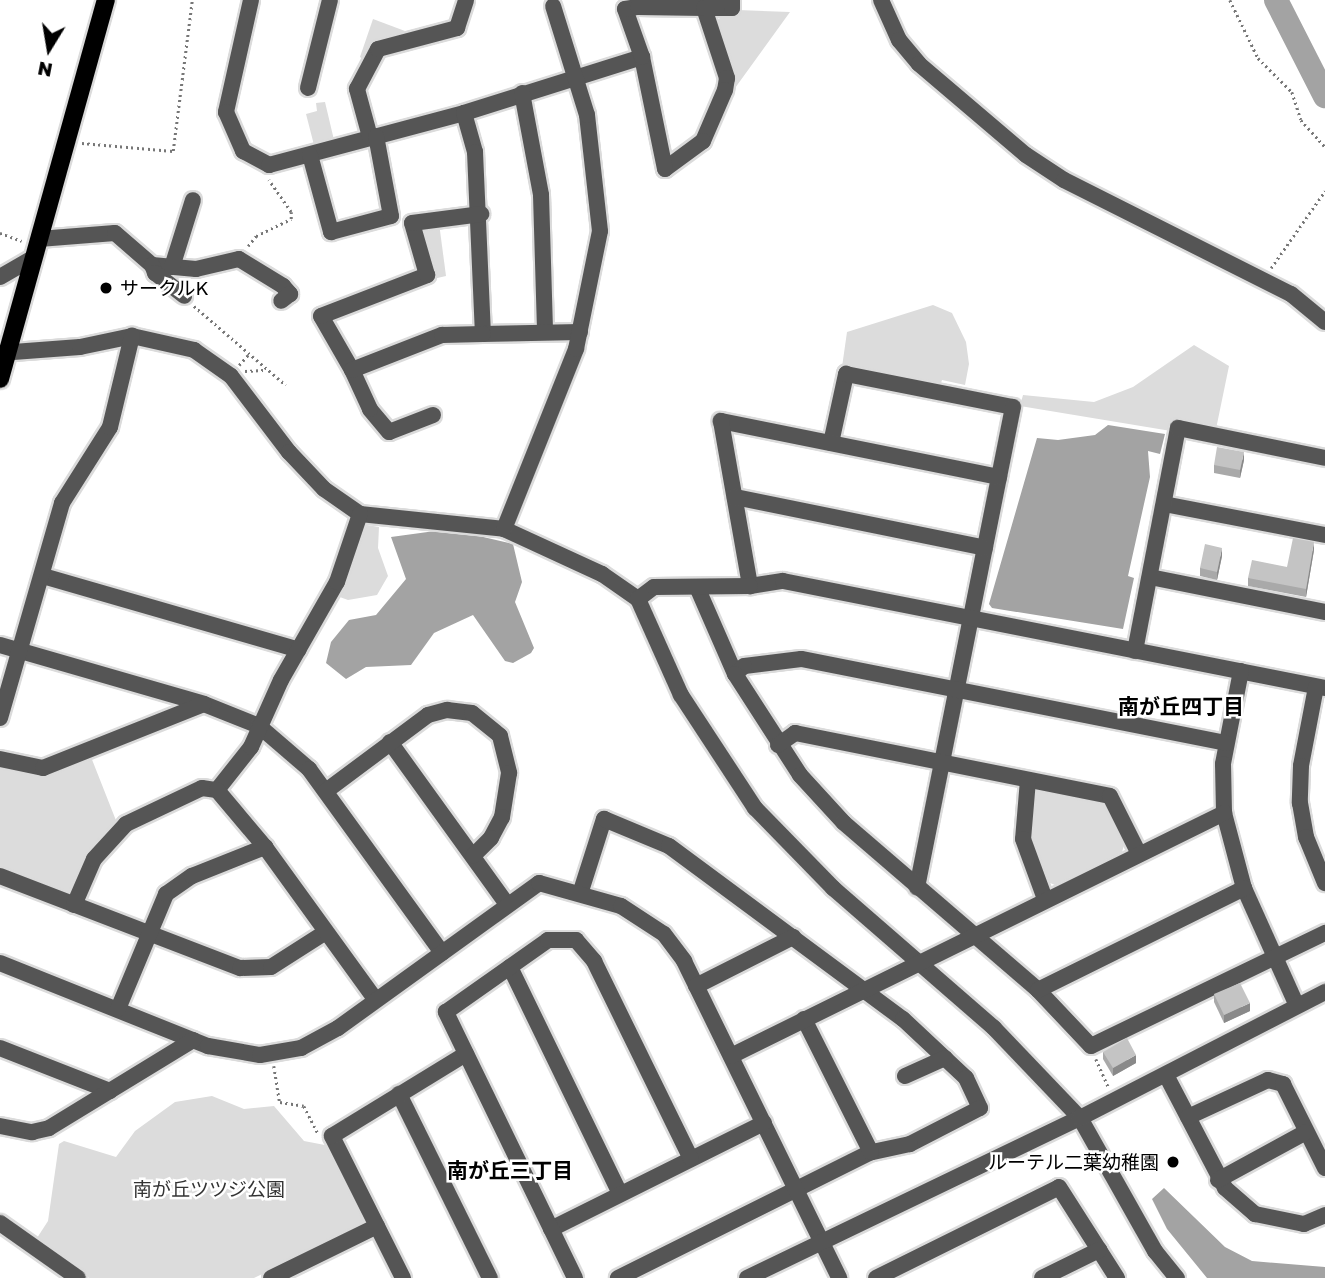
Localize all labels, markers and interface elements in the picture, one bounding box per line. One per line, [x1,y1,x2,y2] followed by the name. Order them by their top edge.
[14,14,84,84] north arrow
[36,57,54,83] text: N
[120,277,209,299] place label: サークルK
[98,280,114,296] marker: サークルK
[1118,693,1244,719] district label: 南が丘四丁目
[988,1151,1159,1173] place label: ルーテル二葉幼稚園
[1165,1154,1181,1170] marker: ルーテル二葉幼稚園
[447,1157,573,1183] district label: 南が丘三丁目
[133,1178,285,1200] park label: 南が丘ツツジ公園

